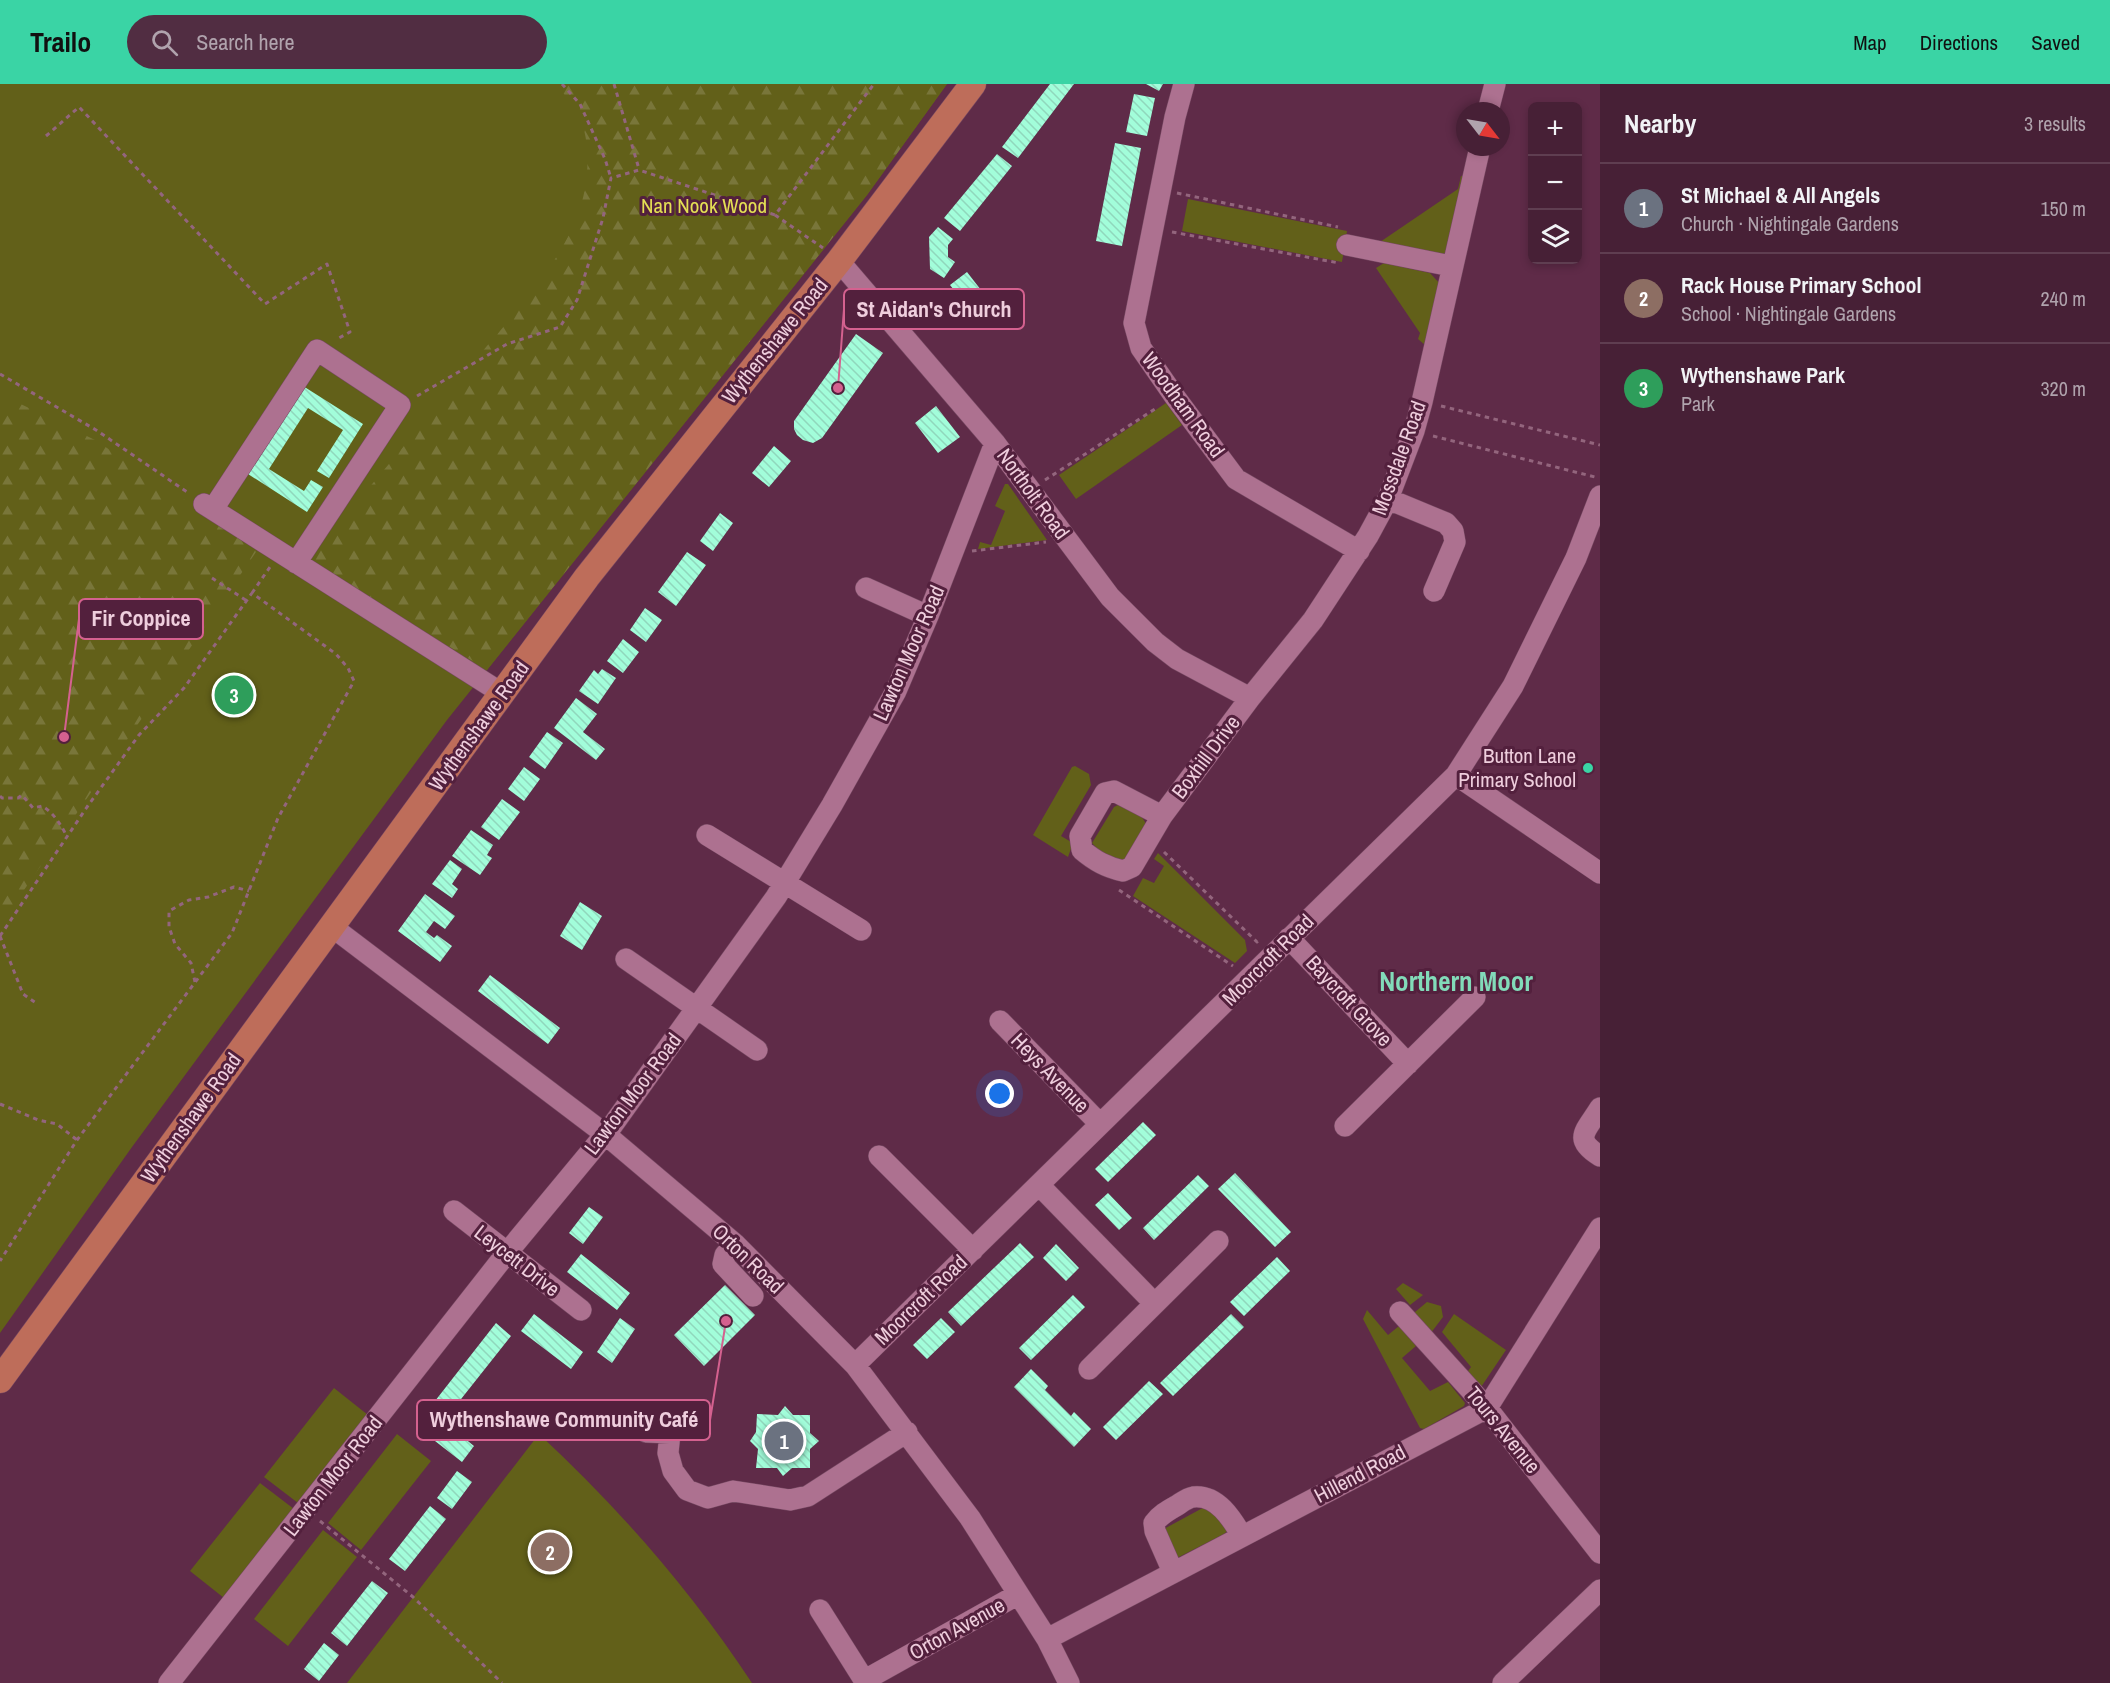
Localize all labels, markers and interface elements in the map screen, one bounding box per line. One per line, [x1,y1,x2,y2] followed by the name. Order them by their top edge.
[127,15,547,69] search box
[30,23,91,61] text: Trailo
[148,26,181,59] icon: search
[196,27,295,57] text: Search here
[1853,28,1887,57] text: Map
[1920,28,1998,57] text: Directions
[2031,28,2080,57] text: Saved
[1456,102,1510,156] north arrow
[1528,102,1582,264] map controls
[1528,102,1582,156] button: +
[1624,106,1696,141] text: Nearby
[2024,110,2086,137] text: 3 results
[1528,156,1582,210] button: −
[1681,180,1880,210] text: St Michael & All Angels
[641,191,767,220] park label: Nan Nook Wood
[1639,195,1648,222] text: 1
[2040,195,2086,222] text: 150 m
[1528,210,1582,264] button: layers
[1681,210,1899,237] text: Church · Nightingale Gardens
[1681,270,1922,300] text: Rack House Primary School
[715,272,834,410] street label: Wythenshawe Road
[1639,285,1648,312] text: 2
[2040,285,2086,312] text: 240 m
[844,289,1024,329] callout: St Aidan's Church
[857,294,1012,324] text: St Aidan's Church
[1681,300,1896,327] text: School · Nightingale Gardens
[1135,346,1232,463] street label: Woodham Road
[1681,360,1845,390] text: Wythenshawe Park
[1639,375,1648,402] text: 3
[2040,375,2086,402] text: 320 m
[1681,390,1715,417] text: Park
[1364,397,1433,519] street label: Mossdale Road
[990,442,1076,545] street label: Northolt Road
[866,580,951,725] street label: Lawton Moor Road
[79,599,203,639] callout: Fir Coppice
[91,603,191,633] text: Fir Coppice
[422,655,536,797] street label: Wythenshawe Road
[214,672,254,718] pin: 3
[1165,709,1247,804] street label: Boxhill Drive
[1458,741,1576,794] place label: Button Lane Primary School
[1581,761,1595,775] marker: Button Lane Primary School
[1215,907,1320,1012] street label: Moorcroft Road
[1300,949,1399,1053] street label: Baycroft Grove
[1379,963,1533,999] district label: Northern Moor
[1005,1026,1096,1119] street label: Heys Avenue
[577,1027,688,1161] street label: Lawton Moor Road
[134,1047,248,1189] street label: Wythenshawe Road
[985,1079,1014,1108] your location
[706,1217,790,1300] street label: Orton Road
[468,1218,566,1303] street label: Leycett Drive
[868,1248,973,1351] street label: Moorcroft Road
[1459,1380,1547,1479] street label: Tours Avenue
[417,1400,710,1440] callout: Wythenshawe Community Café
[430,1404,698,1434] text: Wythenshawe Community Café
[276,1409,389,1542] street label: Lawton Moor Road
[764,1418,804,1464] pin: 1
[1309,1437,1411,1510] street label: Hillend Road
[530,1530,570,1574] pin: 2
[904,1590,1010,1667] street label: Orton Avenue

